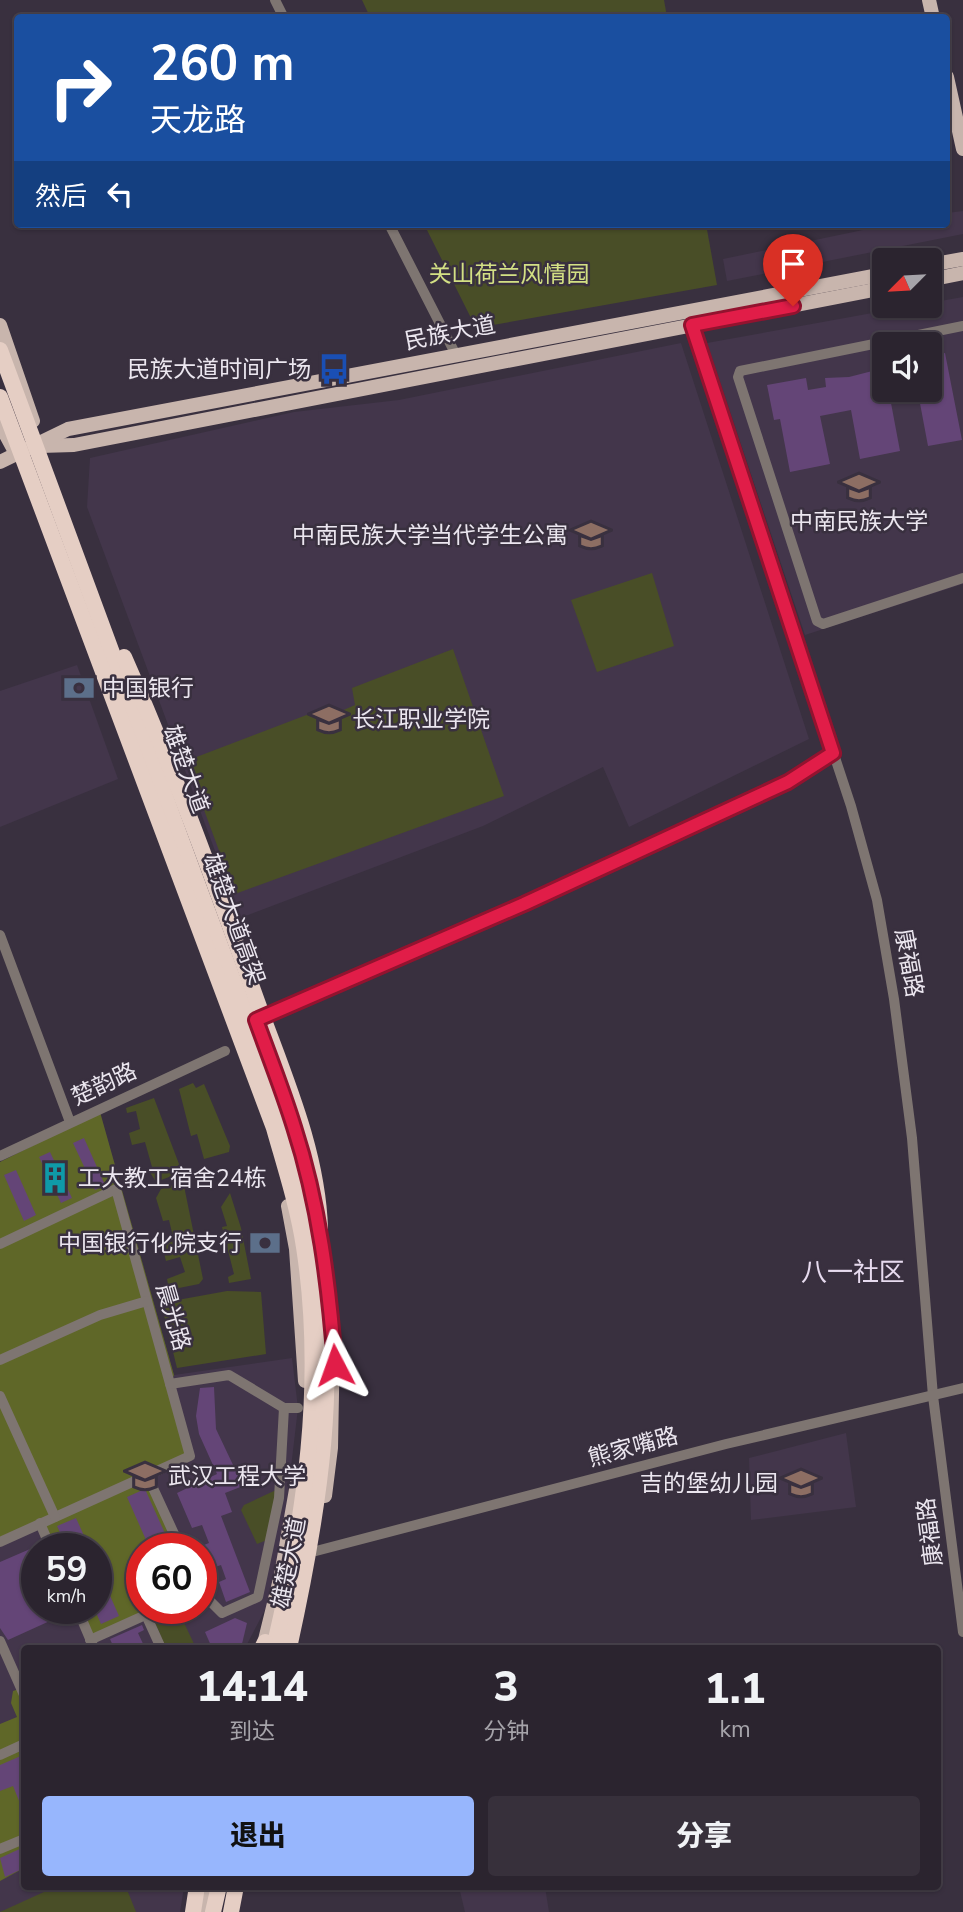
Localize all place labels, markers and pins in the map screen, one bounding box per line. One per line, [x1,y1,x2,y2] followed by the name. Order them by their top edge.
[763,234,823,306] pin
[317,352,351,386] bus stop icon: 民族大道时间广场
[127,354,311,385] place label: 民族大道时间广场
[842,470,876,504] school or university icon: 中南民族大学
[790,506,928,537] place label: 中南民族大学
[574,518,608,552] school or university icon: 中南民族大学当代学生公寓
[292,520,568,551] place label: 中南民族大学当代学生公寓
[62,671,96,705] bank icon: 中国银行
[102,673,194,704] place label: 中国银行
[312,702,346,736] school or university icon: 长江职业学院
[352,704,490,735] place label: 长江职业学院
[38,1161,72,1195] building icon: 工大教工宿舍24栋
[78,1163,267,1194] place label: 工大教工宿舍24栋
[248,1226,282,1260] bank icon: 中国银行化院支行
[58,1228,242,1259] place label: 中国银行化院支行
[128,1459,162,1493] school or university icon: 武汉工程大学
[168,1461,306,1492] place label: 武汉工程大学
[784,1466,818,1500] school or university icon: 吉的堡幼儿园
[640,1468,778,1499] place label: 吉的堡幼儿园

